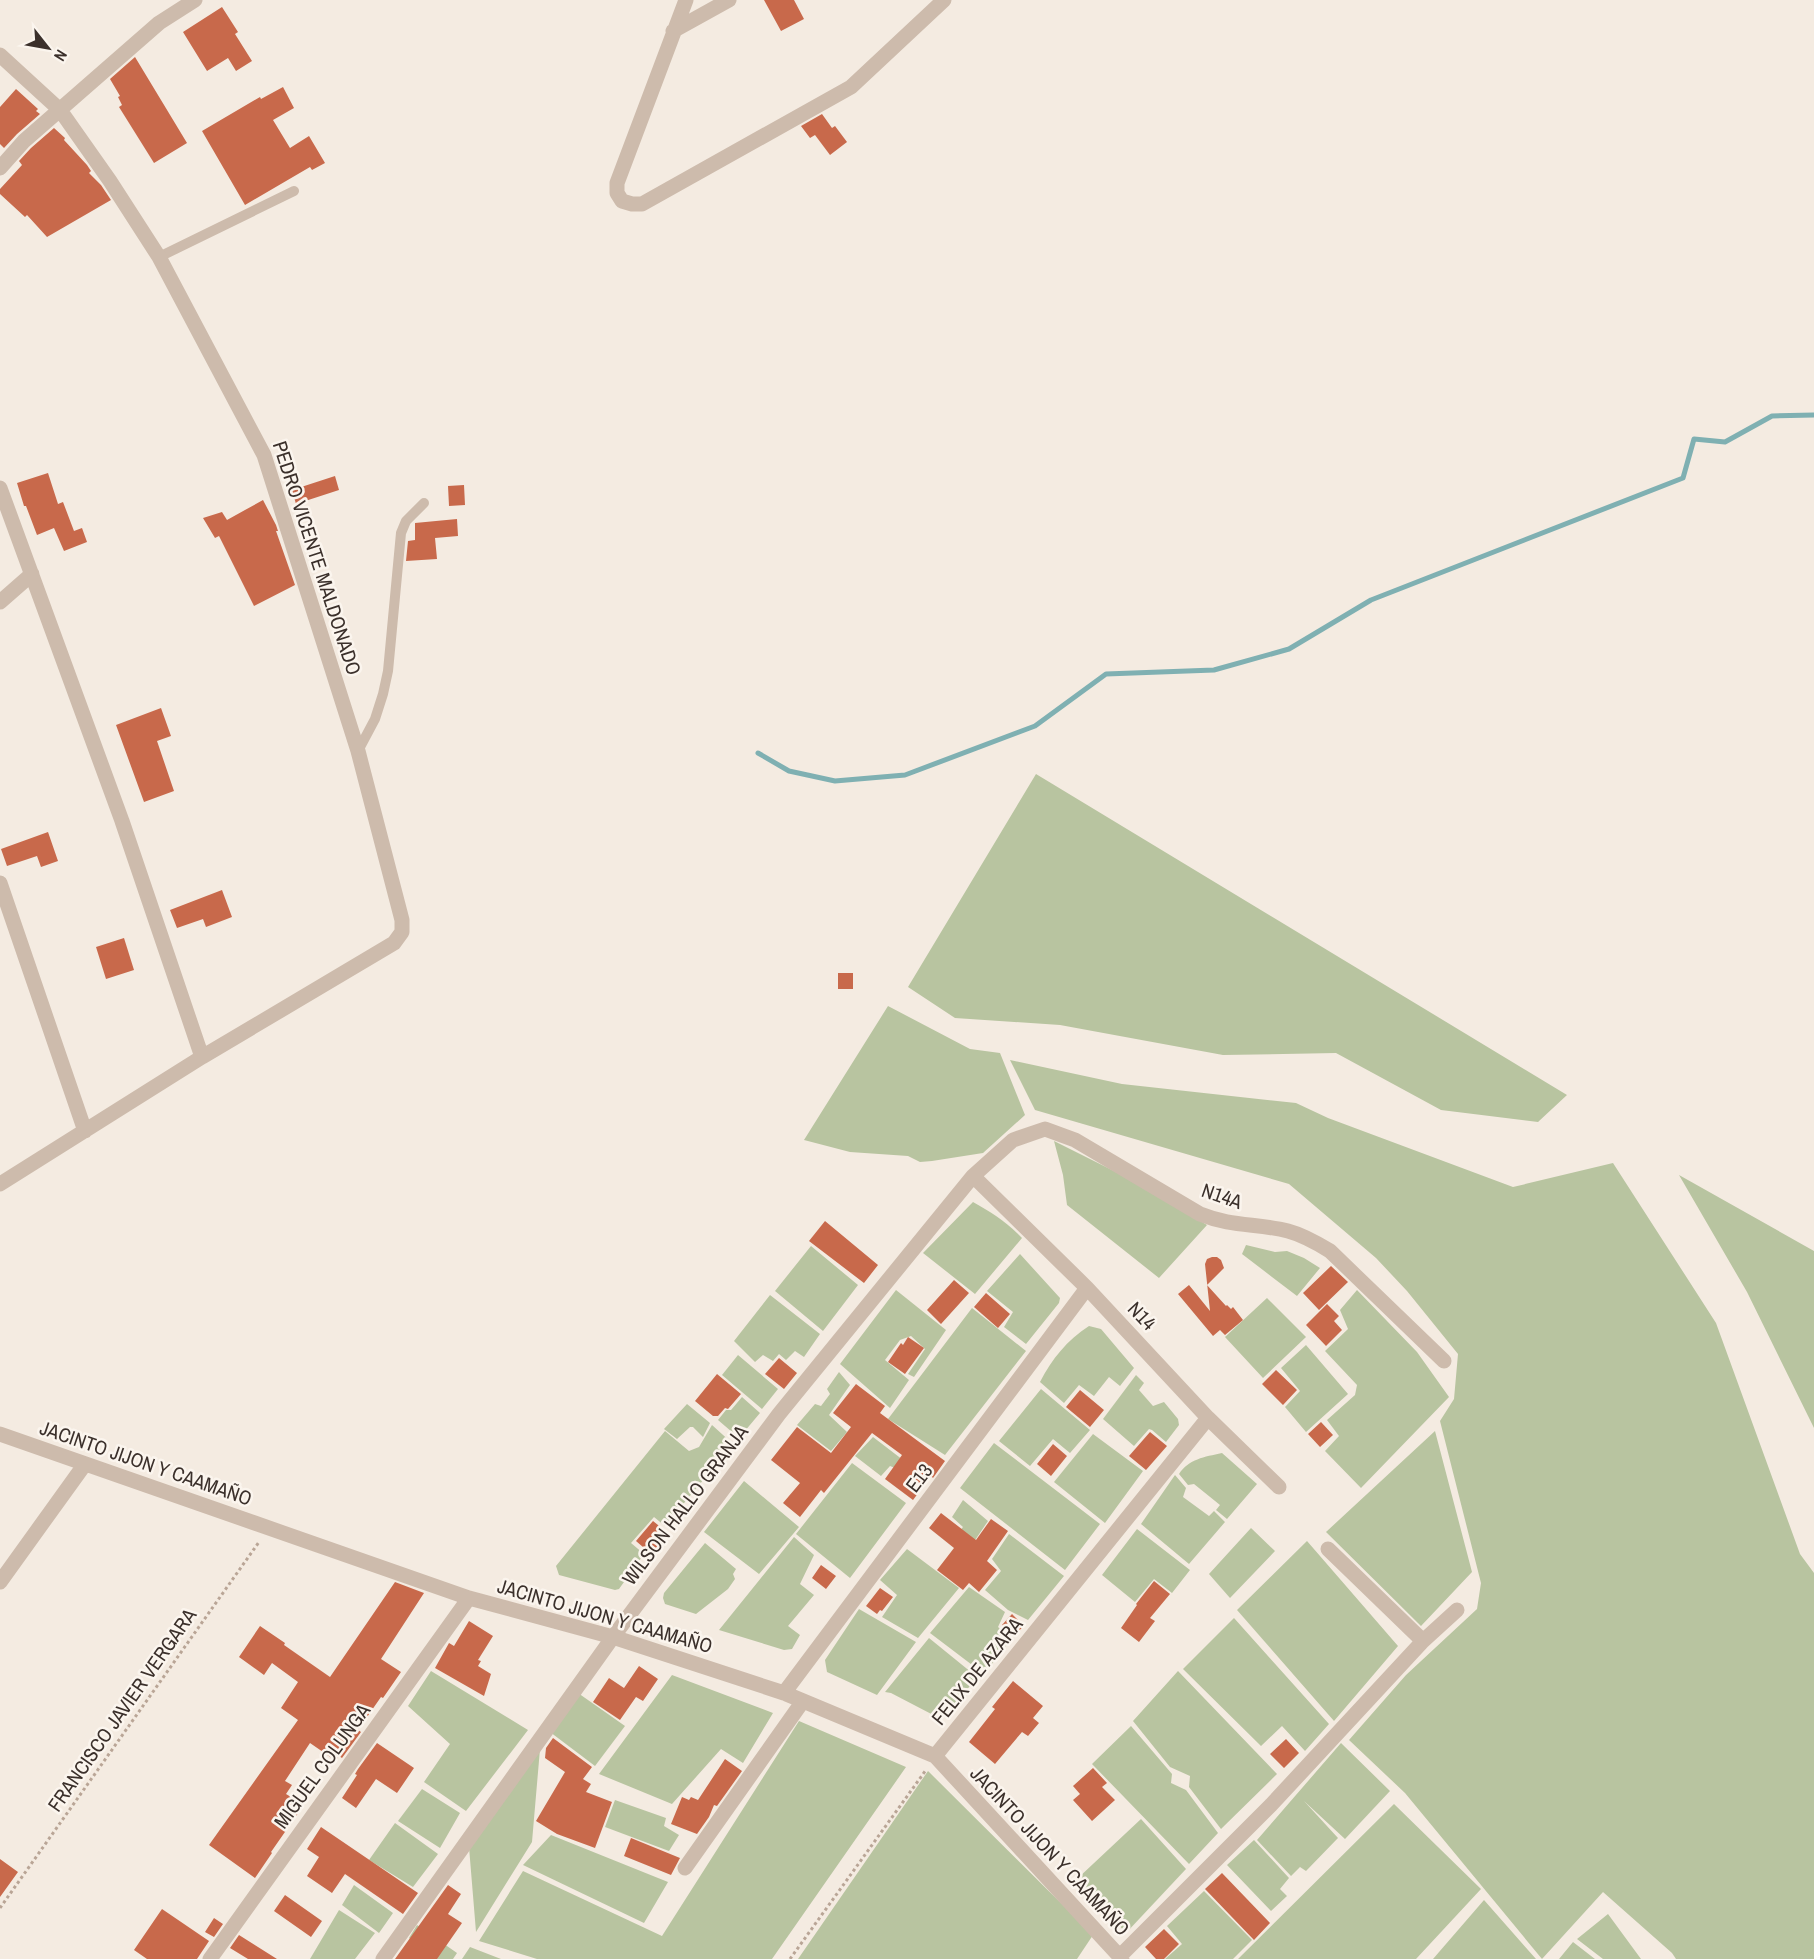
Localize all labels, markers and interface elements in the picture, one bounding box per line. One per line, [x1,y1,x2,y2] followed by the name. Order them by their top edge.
[18,18,78,78] north arrow
[49,46,73,65] text: N
[267,438,368,678] street label: PEDRO VICENTE MALDONADO
[1198,1176,1246,1215] street label: N14A
[1122,1295,1163,1336] street label: N14
[37,1414,256,1511] street label: JACINTO JIJON Y CAAMAÑO
[615,1419,754,1590] street label: WILSON HALLO GRANJA
[899,1458,938,1497] street label: E13
[495,1572,716,1659] street label: JACINTO JIJON Y CAAMAÑO
[41,1603,202,1817] street label: FRANCISCO JAVIER VERGARA
[925,1611,1028,1730] street label: FELIX DE AZARA
[267,1698,376,1833] street label: MIGUEL COLUNGA
[965,1760,1136,1941] street label: JACINTO JIJON Y CAAMAÑO

